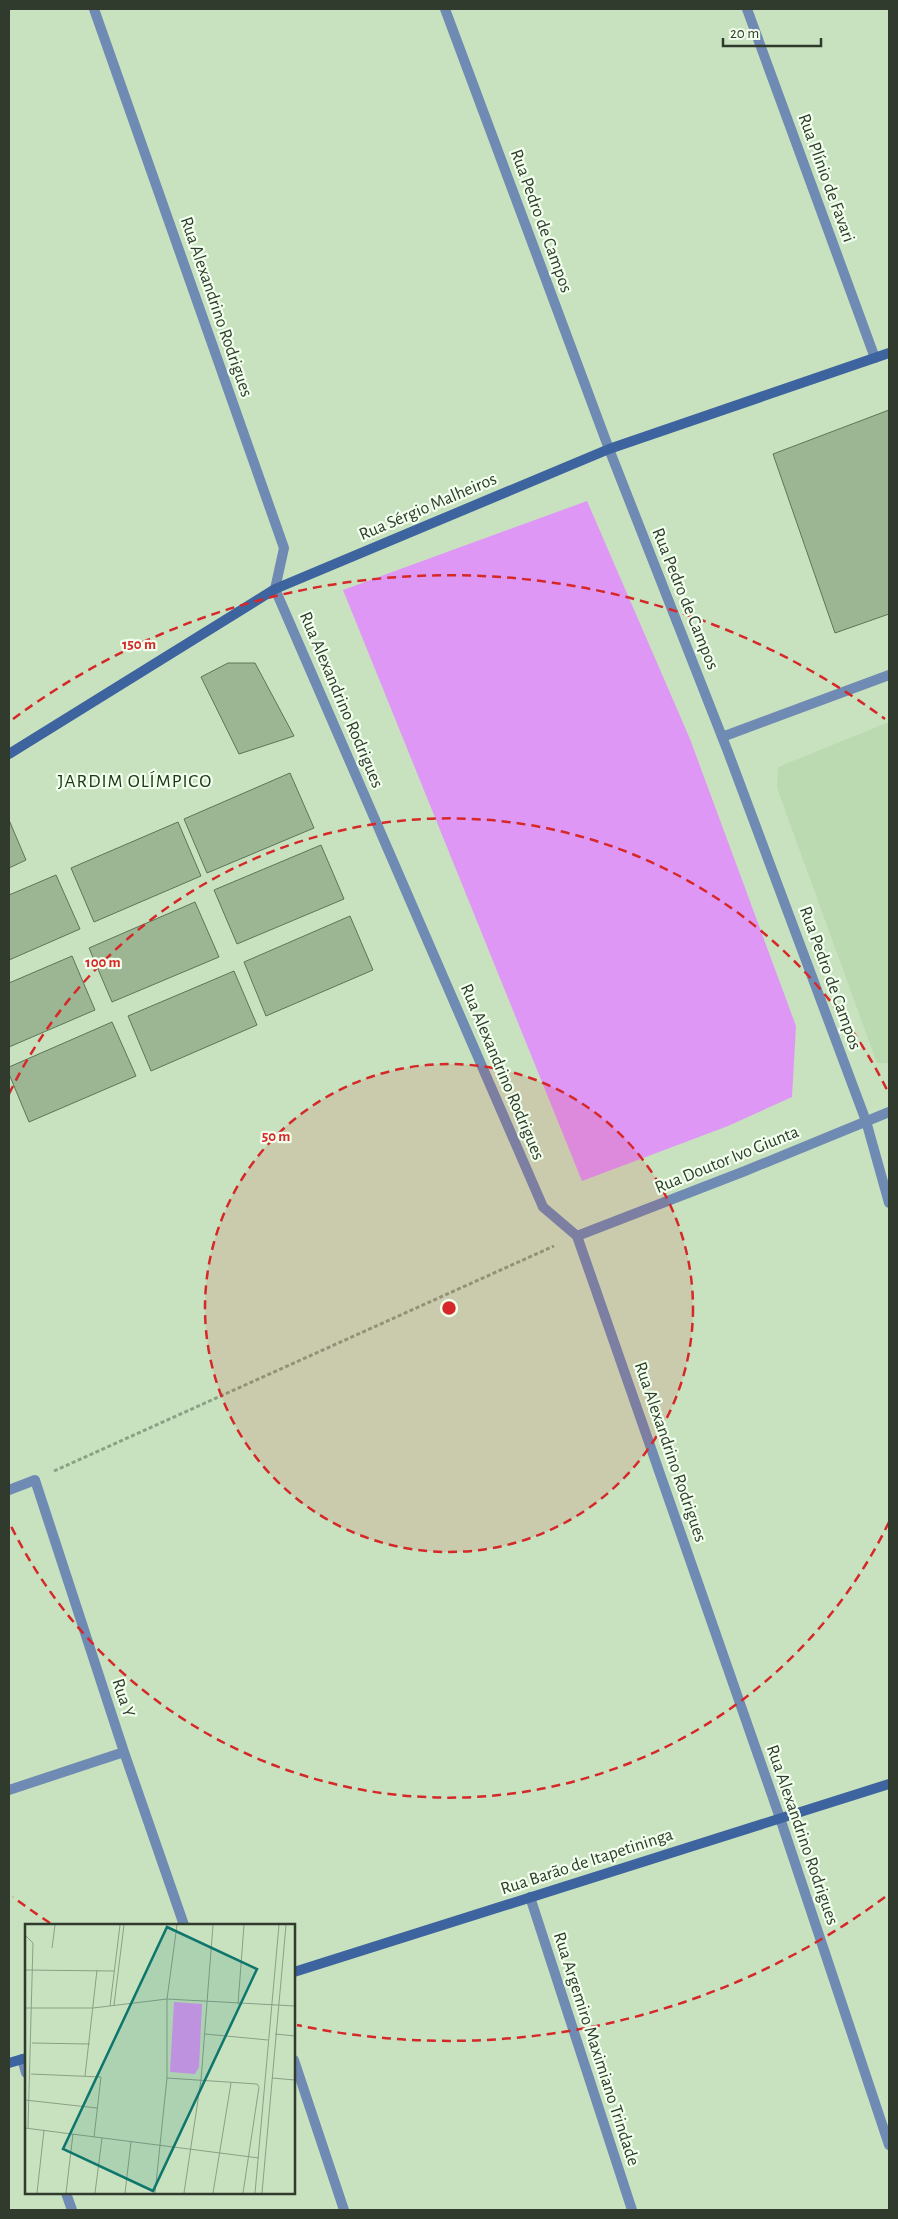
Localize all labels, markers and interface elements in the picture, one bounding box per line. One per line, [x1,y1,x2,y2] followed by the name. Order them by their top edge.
[723,15,820,47] scale bar
[730,26,759,41] text: 20 m
[794,111,858,245] street label: Rua Plínio de Favari
[507,147,575,295] street label: Rua Pedro de Campos
[177,215,255,399] street label: Rua Alexandrino Rodrigues
[357,470,499,544] street label: Rua Sérgio Malheiros
[648,526,722,672] street label: Rua Pedro de Campos
[296,609,386,791] street label: Rua Alexandrino Rodrigues
[122,637,156,652] text: 150 m
[58,770,212,791] district label: JARDIM OLÍMPICO
[796,904,864,1052] street label: Rua Pedro de Campos
[85,955,121,970] text: 100 m
[457,981,547,1163] street label: Rua Alexandrino Rodrigues
[652,1123,802,1197] street label: Rua Doutor Ivo Giunta
[262,1129,290,1144] text: 50 m
[440,1299,458,1317] centre of rings
[631,1360,709,1544] street label: Rua Alexandrino Rodrigues
[108,1676,138,1720] street label: Rua Y
[763,1743,841,1927] street label: Rua Alexandrino Rodrigues
[498,1826,676,1898] street label: Rua Barão de Itapetininga
[25,1924,295,2194] inset map
[550,1930,642,2168] street label: Rua Argemiro Maximiano Trindade

